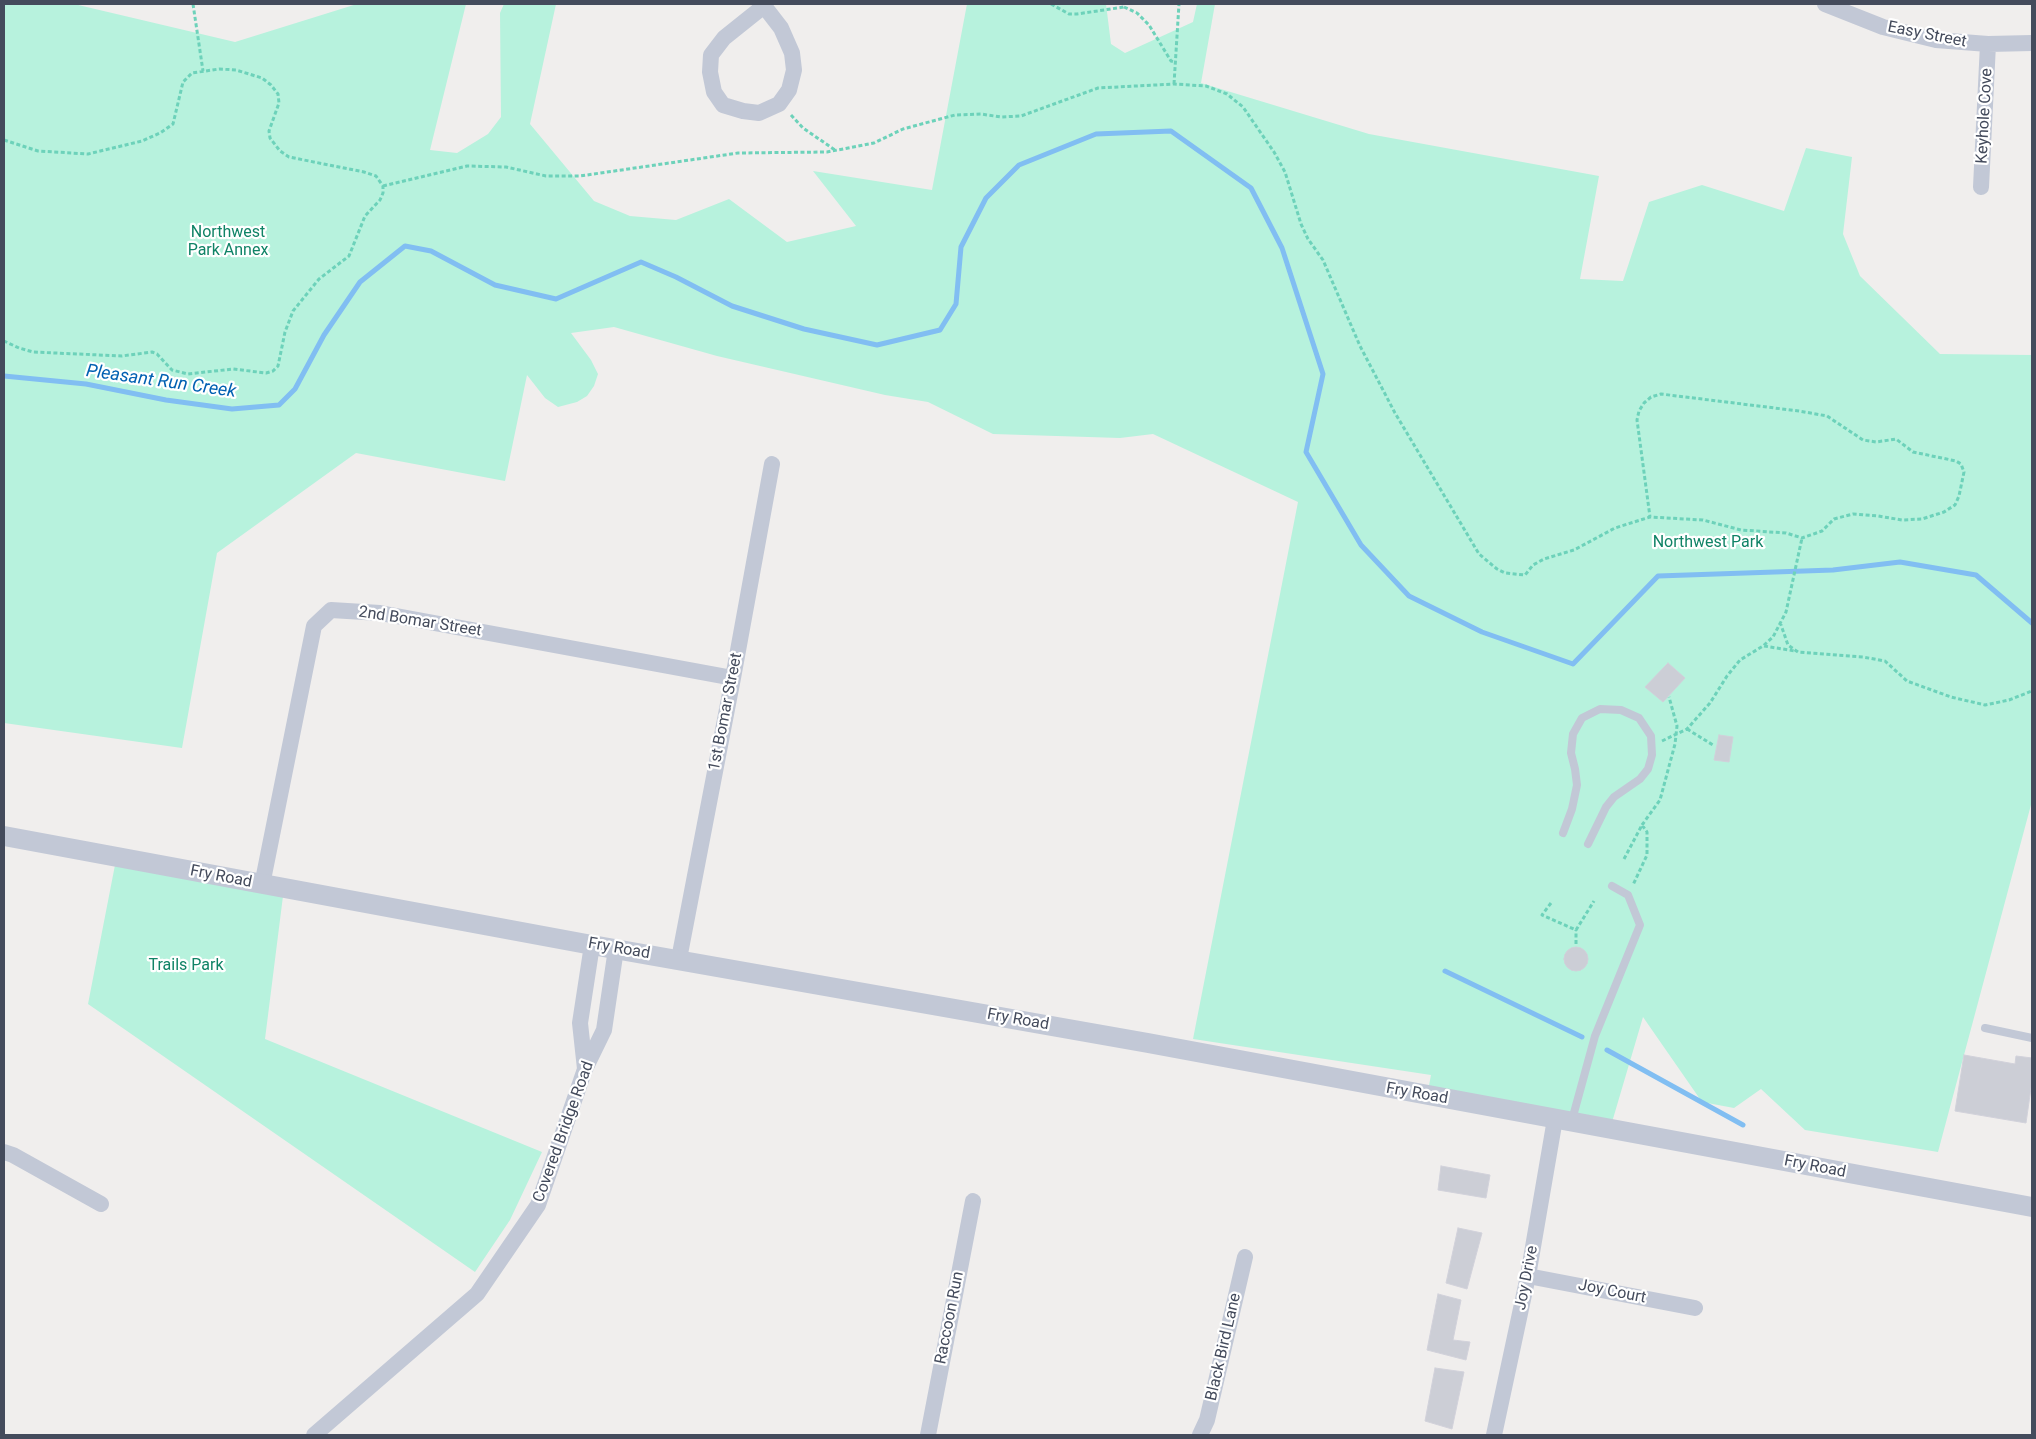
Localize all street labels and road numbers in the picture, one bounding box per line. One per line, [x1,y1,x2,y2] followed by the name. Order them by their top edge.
[1886,18,1968,52] street label: Easy Street
[1973,68,1997,164] street label: Keyhole Cove
[357,603,483,641] street label: 2nd Bomar Street
[705,651,747,773] street label: 1st Bomar Street
[189,862,253,892] street label: Fry Road
[587,934,651,964] street label: Fry Road
[986,1005,1050,1035] street label: Fry Road
[530,1059,598,1205] street label: Covered Bridge Road
[1385,1079,1449,1109] street label: Fry Road
[1783,1152,1847,1182] street label: Fry Road
[1511,1244,1543,1312] street label: Joy Drive
[932,1270,968,1366] street label: Raccoon Run
[1576,1276,1648,1308] street label: Joy Court
[1202,1291,1246,1403] street label: Black Bird Lane

